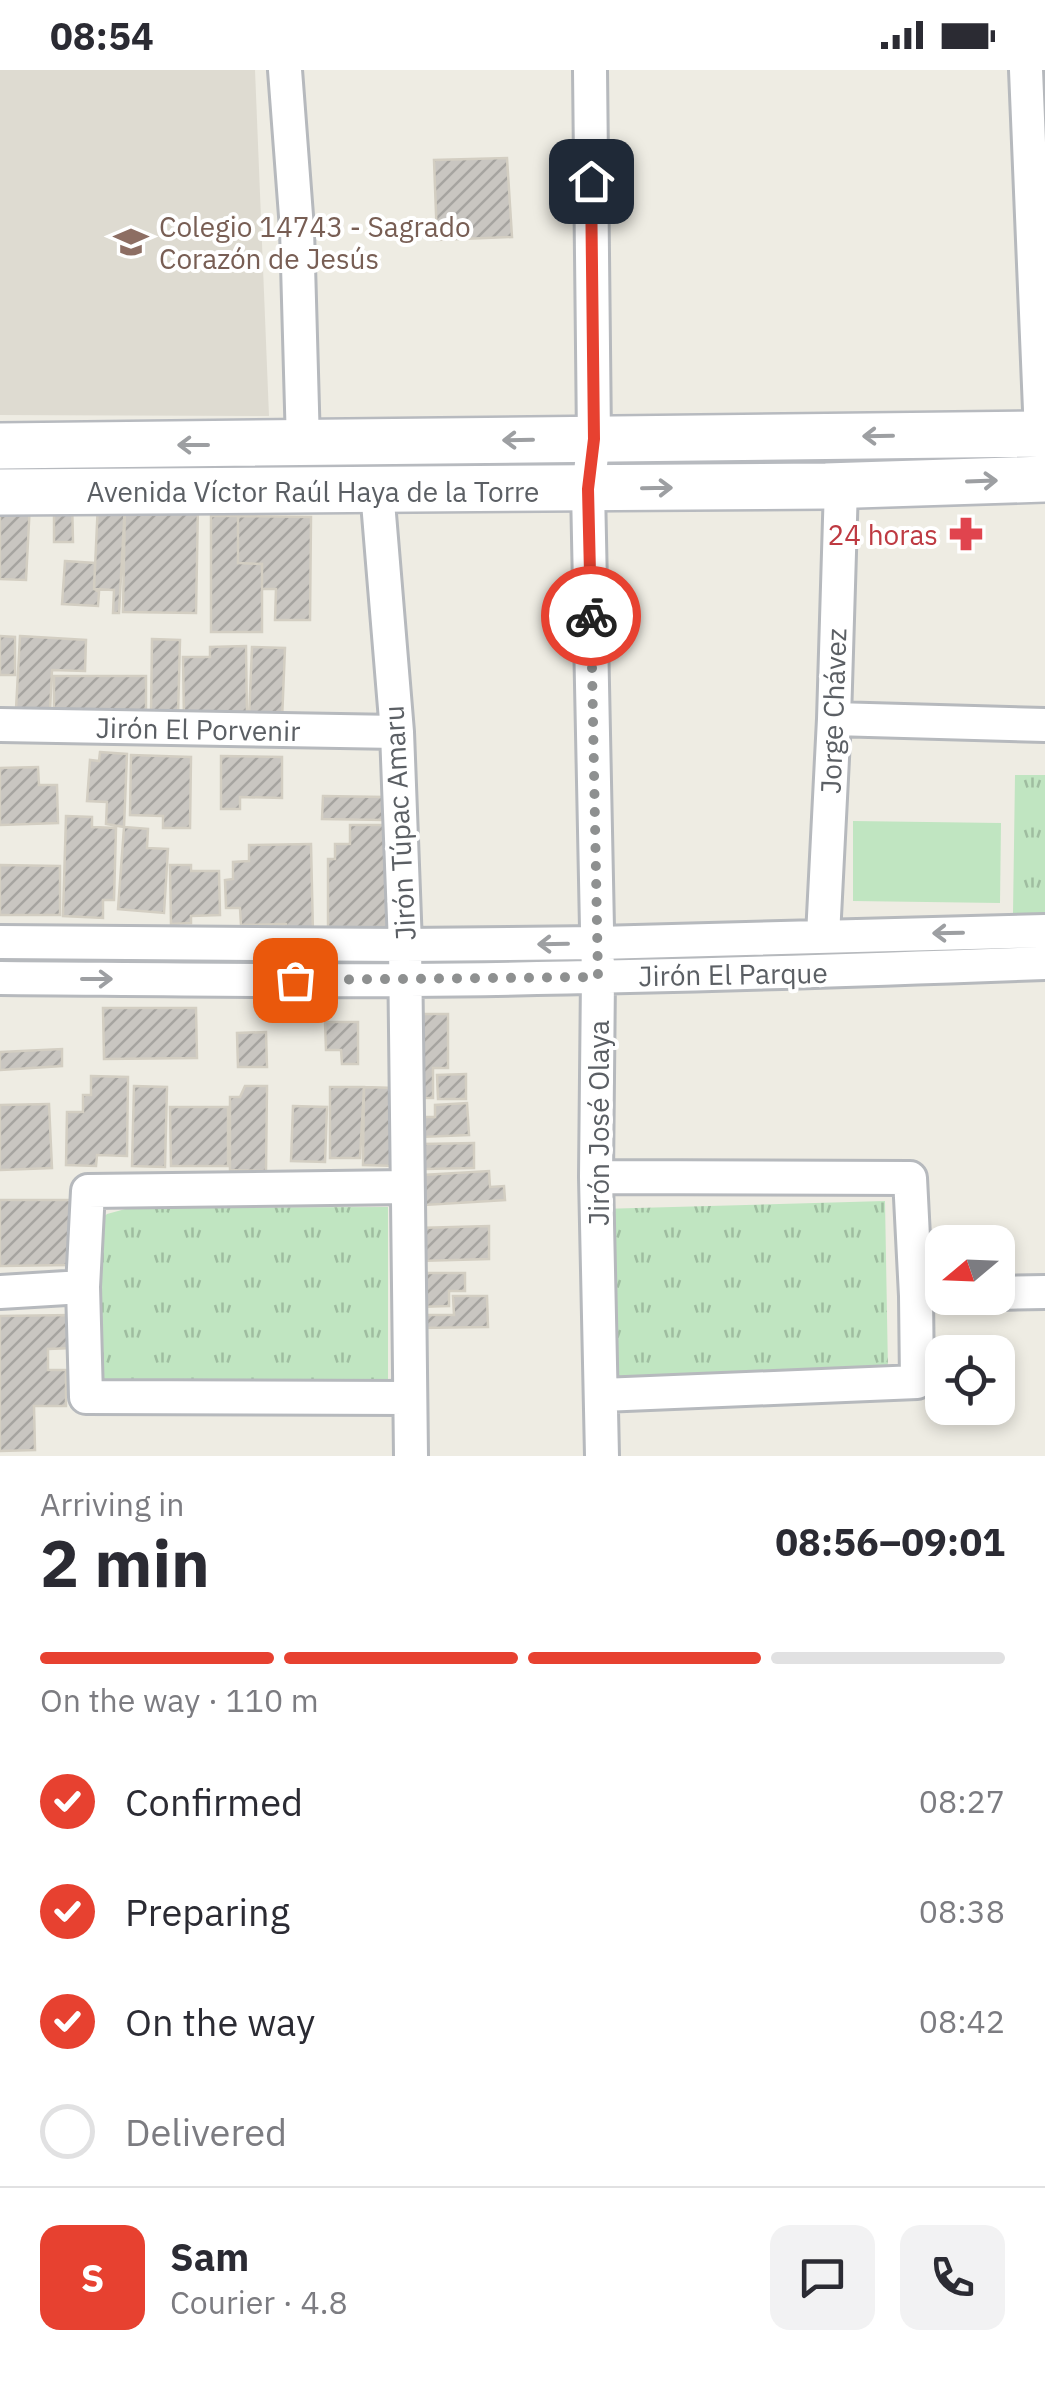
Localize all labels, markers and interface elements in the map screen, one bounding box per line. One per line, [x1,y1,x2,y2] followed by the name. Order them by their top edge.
[50,11,154,60] text: 08:54
[549,139,634,224] pin
[564,154,619,209] icon: home
[159,208,471,277] place label: Colegio 14743 - Sagrado Corazón de Jesús
[112,223,150,261] school or university icon: Colegio 14743 - Sagrado Corazón de Jesús
[862,426,894,446] one-way arrow
[502,431,534,450] one-way arrow
[177,436,210,454] one-way arrow
[966,472,998,491] one-way arrow
[87,473,539,510] street label: Avenida Víctor Raúl Haya de la Torre
[641,479,673,498] one-way arrow
[947,515,985,553] pharmacy icon: 24 horas
[827,516,938,553] place label: 24 horas
[541,566,641,666] courier
[564,589,619,644] icon: bike
[812,627,854,795] street label: Jorge Chávez
[374,704,424,942] street label: Jirón Túpac Amaru
[95,709,301,749] street label: Jirón El Porvenir
[932,924,964,943] one-way arrow
[537,934,570,954] one-way arrow
[253,938,338,1023] pin
[268,953,323,1008] icon: bag
[638,954,828,994] street label: Jirón El Parque
[80,970,113,988] one-way arrow
[580,1020,617,1226] street label: Jirón José Olaya
[925,1225,1015,1315] north arrow
[925,1225,1015,1425] map controls
[925,1335,1015,1425] button: locate
[40,1483,185,1525] text: Arriving in
[775,1517,1005,1566] text: 08:56–09:01
[40,1520,210,1605] text: 2 min
[40,1679,319,1721] text: On the way · 110 m
[40,1774,95,1829] icon: check
[125,1777,303,1826] text: Confirmed
[919,1780,1005,1822] text: 08:27
[40,1884,95,1939] icon: check
[125,1887,290,1936] text: Preparing
[919,1890,1005,1932] text: 08:38
[40,1994,95,2049] icon: check
[125,1997,315,2046] text: On the way
[919,2000,1005,2042] text: 08:42
[125,2107,287,2156] text: Delivered
[770,2225,875,2330] button: chat
[900,2225,1005,2330] button: phone
[170,2232,249,2281] text: Sam
[81,2253,104,2302] text: S
[170,2281,348,2323] text: Courier · 4.8

